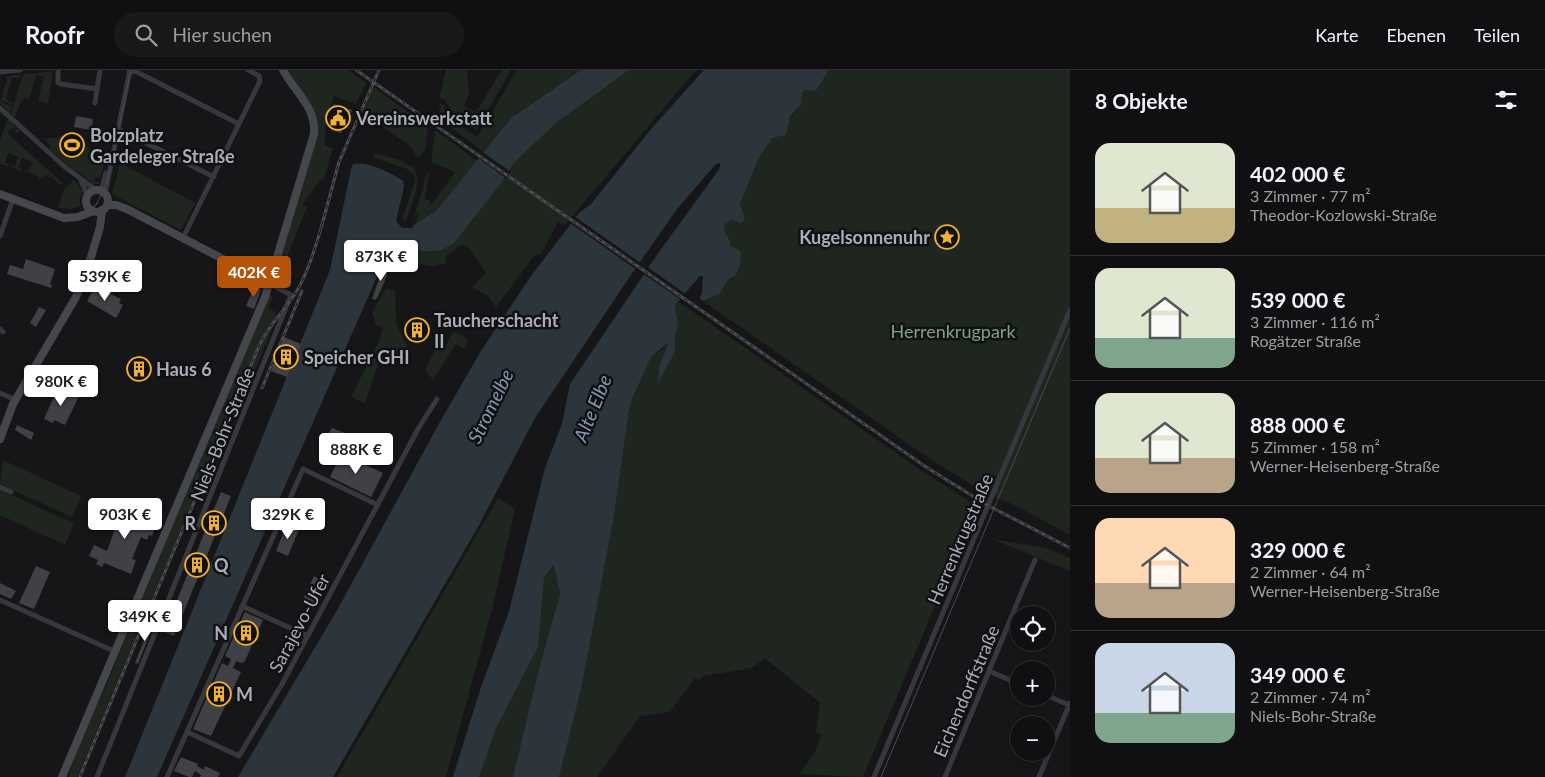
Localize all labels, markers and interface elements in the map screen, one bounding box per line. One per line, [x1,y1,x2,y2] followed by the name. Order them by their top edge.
[114,12,464,57] search box
[25,20,84,49] text: Roofr
[132,21,160,49] icon: search
[172,23,272,46] text: Hier suchen
[1315,24,1358,46] text: Karte
[1386,24,1446,46] text: Ebenen
[1474,24,1520,46] text: Teilen
[1492,86,1520,114] icon: filters
[1095,88,1188,113] text: 8 Objekte
[325,105,351,131] public building icon: Vereinswerkstatt
[355,107,492,129] place label: Vereinswerkstatt
[90,124,235,167] place label: Bolzplatz Gardeleger Straße
[59,132,85,158] sports icon: Bolzplatz Gardeleger Straße
[1250,161,1345,186] text: 402 000 €
[1135,163,1195,223] icon: home
[1250,186,1371,205] text: 3 Zimmer · 77 m²
[1250,205,1437,224] text: Theodor-Kozlowski-Straße
[934,224,960,250] place icon: Kugelsonnenuhr
[799,226,930,248] place label: Kugelsonnenuhr
[340,240,422,282] pin: 873K €
[355,246,407,265] text: 873K €
[213,256,295,298] pin: 402K €
[64,260,146,302] pin: 539K €
[228,262,280,281] text: 402K €
[79,266,131,285] text: 539K €
[1250,287,1345,312] text: 539 000 €
[1135,288,1195,348] icon: home
[434,309,559,352] place label: Taucherschacht II
[1250,312,1380,331] text: 3 Zimmer · 116 m²
[404,317,430,343] building icon: Taucherschacht II
[890,320,1016,342] park label: Herrenkrugpark
[1250,331,1361,350] text: Rogätzer Straße
[273,344,299,370] building icon: Speicher GHI
[304,346,410,368] place label: Speicher GHI
[126,356,152,382] building icon: Haus 6
[156,358,212,380] place label: Haus 6
[20,364,102,407] pin: 980K €
[185,364,259,504] street label: Niels-Bohr-Straße
[462,365,518,447] water label: Stromelbe
[35,371,87,390] text: 980K €
[568,371,616,446] water label: Alte Elbe
[1250,412,1345,437] text: 888 000 €
[1135,413,1195,473] icon: home
[315,432,397,475] pin: 888K €
[1250,437,1380,456] text: 5 Zimmer · 158 m²
[330,439,382,458] text: 888K €
[1250,456,1440,475] text: Werner-Heisenberg-Straße
[923,470,997,608] street label: Herrenkrugstraße
[84,498,166,540] pin: 903K €
[247,498,329,540] pin: 329K €
[99,504,151,523] text: 903K €
[262,504,314,523] text: 329K €
[201,510,227,536] building icon: R
[184,512,196,534] place label: R
[1250,537,1345,562] text: 329 000 €
[1135,538,1195,598] icon: home
[184,552,210,578] building icon: Q
[214,554,229,576] place label: Q
[1250,562,1371,581] text: 2 Zimmer · 64 m²
[264,570,334,676] street label: Sarajevo-Ufer
[1250,581,1440,600] text: Werner-Heisenberg-Straße
[104,600,186,642] pin: 349K €
[119,606,171,625] text: 349K €
[1010,606,1055,761] map controls
[1010,606,1055,651] button: locate
[233,620,259,646] building icon: N
[214,622,228,644] place label: N
[928,622,1004,760] street label: Eichendorffstraße
[1010,661,1055,706] button: +
[1250,662,1345,687] text: 349 000 €
[1135,663,1195,723] icon: home
[206,681,232,707] building icon: M
[236,683,253,705] place label: M
[1250,687,1371,706] text: 2 Zimmer · 74 m²
[1250,706,1376,725] text: Niels-Bohr-Straße
[1010,716,1055,761] button: −

